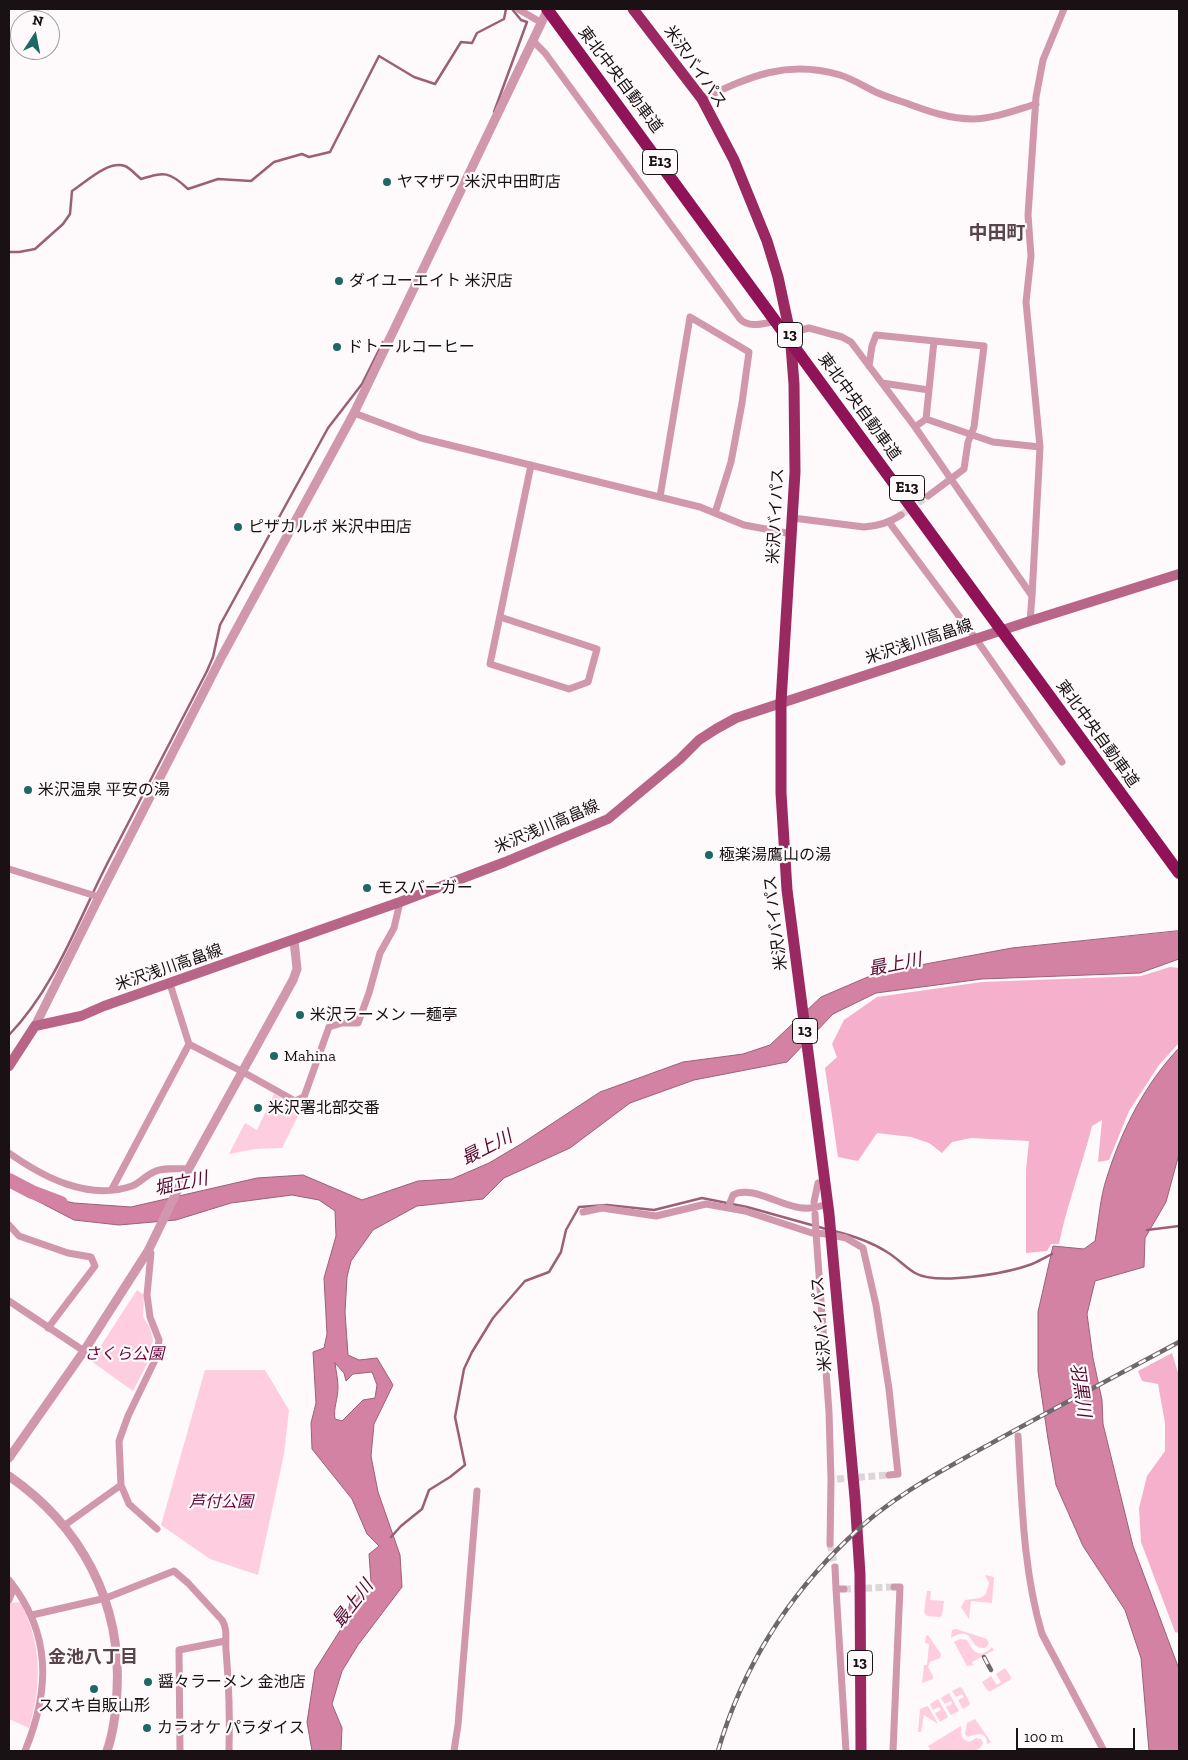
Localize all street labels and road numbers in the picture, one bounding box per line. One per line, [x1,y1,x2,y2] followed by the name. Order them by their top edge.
[660,22,730,112] street label: 米沢バイパス
[574,23,666,137] street label: 東北中央自動車道
[642,150,678,174] road number: E13
[778,322,802,348] road number: 13
[814,350,904,464] street label: 東北中央自動車道
[764,468,788,564] street label: 米沢バイパス
[890,476,924,500] road number: E13
[863,616,975,668] street label: 米沢浅川高畠線
[1052,677,1142,791] street label: 東北中央自動車道
[492,796,602,858] street label: 米沢浅川高畠線
[761,874,791,972] street label: 米沢バイパス
[113,941,225,995] street label: 米沢浅川高畠線
[792,1018,818,1044] road number: 13
[808,1275,836,1373] street label: 米沢バイパス
[848,1650,872,1676] road number: 13

